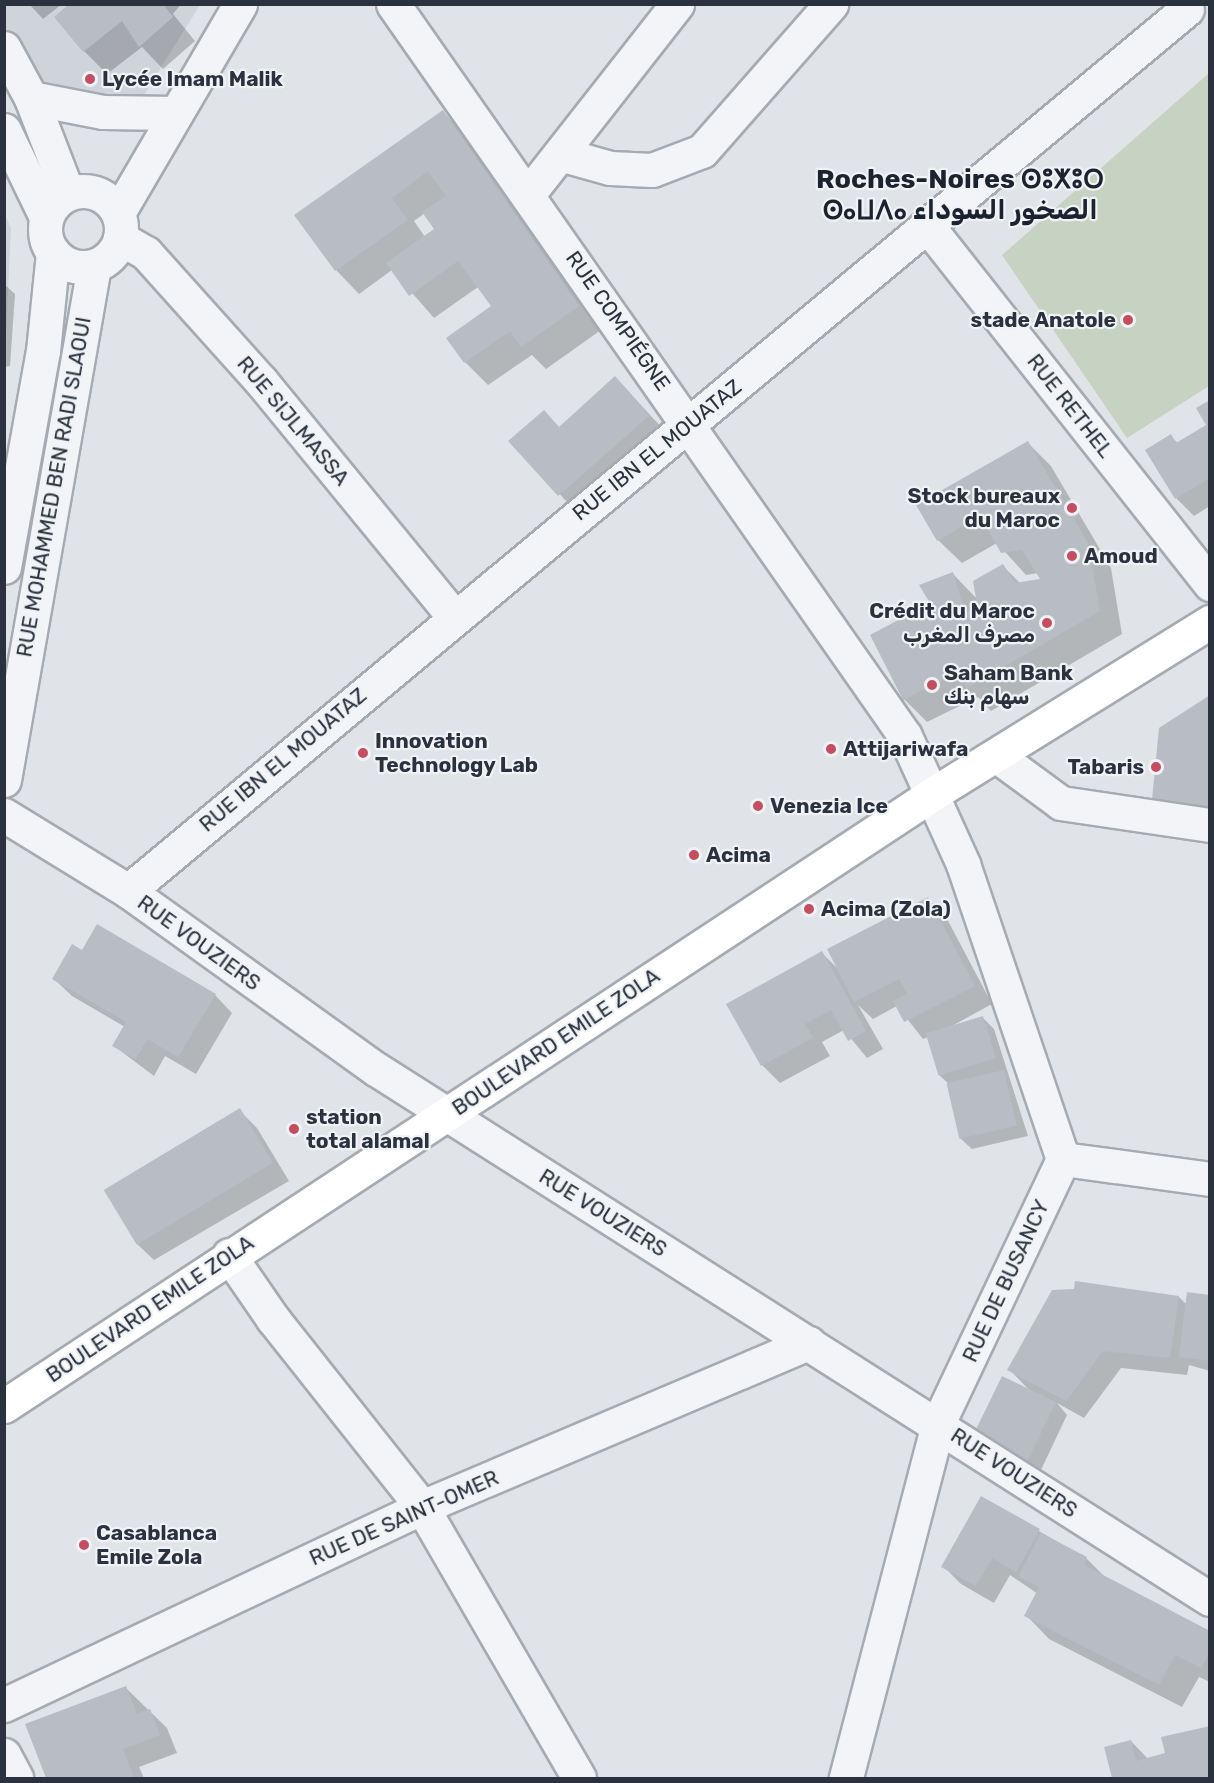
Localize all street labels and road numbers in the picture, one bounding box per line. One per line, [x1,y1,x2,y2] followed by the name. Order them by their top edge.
[560,246,676,396] street label: RUE COMPIÉGNE
[12,315,96,659] street label: RUE MOHAMMED BEN RADI SLAOUI
[1022,349,1118,463] street label: RUE RETHEL
[232,351,354,491] street label: RUE SIJLMASSA
[567,374,747,526] street label: RUE IBN EL MOUATAZ
[194,683,372,837] street label: RUE IBN EL MOUATAZ
[132,890,266,996] street label: RUE VOUZIERS
[447,963,665,1121] street label: BOULEVARD EMILE ZOLA
[534,1163,672,1263] street label: RUE VOUZIERS
[957,1196,1055,1366] street label: RUE DE BUSANCY
[41,1230,259,1388] street label: BOULEVARD EMILE ZOLA
[946,1423,1082,1523] street label: RUE VOUZIERS
[306,1465,502,1571] street label: RUE DE SAINT-OMER

